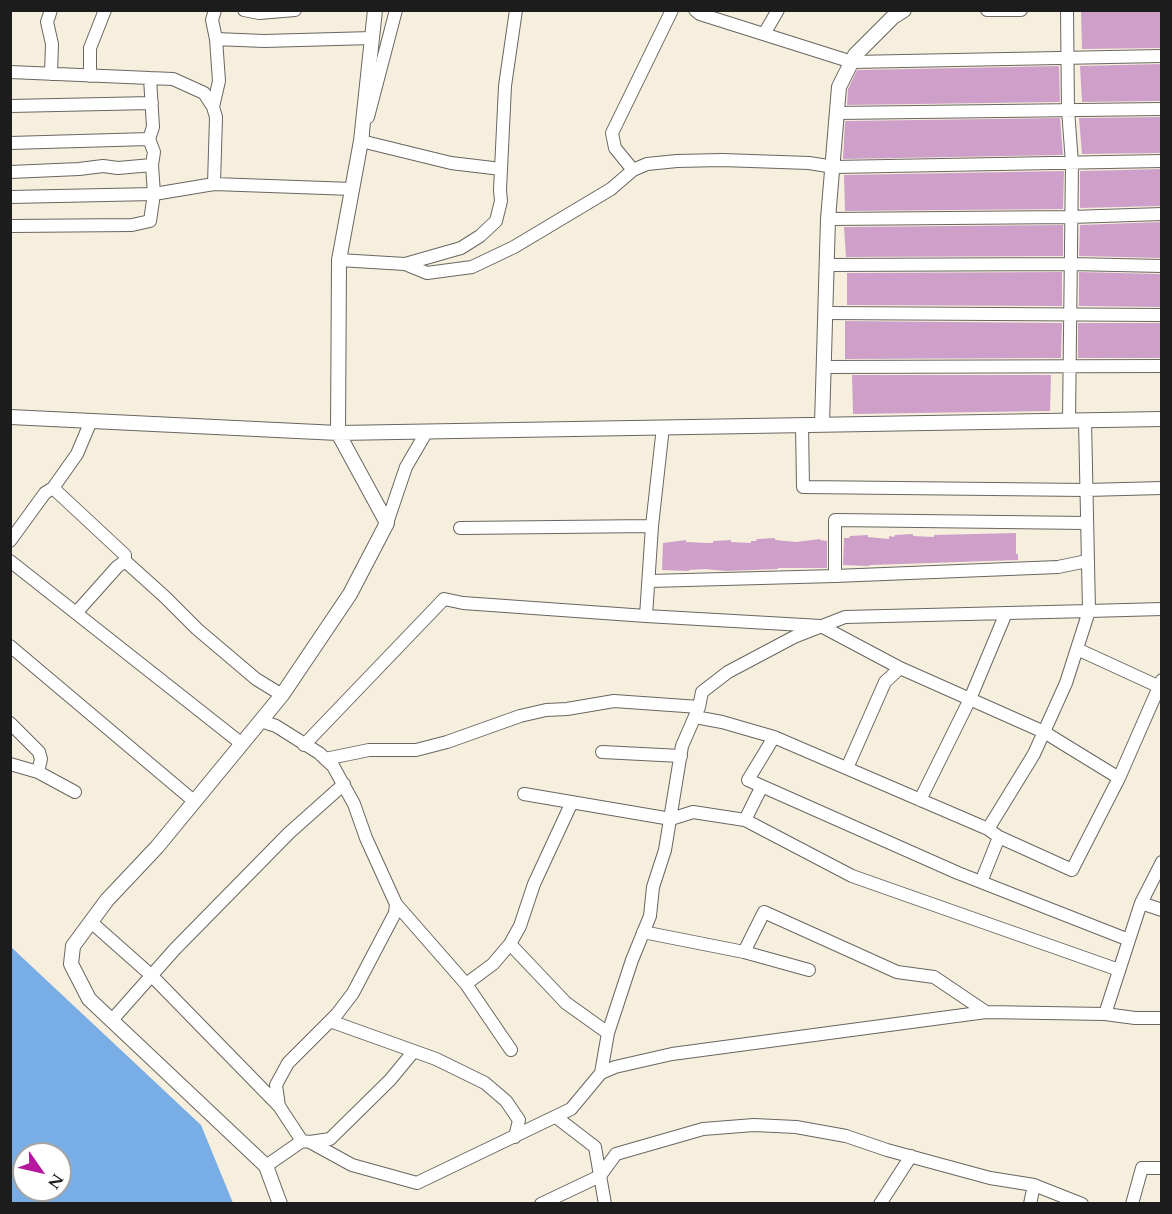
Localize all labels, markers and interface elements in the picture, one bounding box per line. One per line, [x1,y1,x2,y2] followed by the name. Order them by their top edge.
[12,1142,72,1202] north arrow
[42,1169,68,1193] text: N

